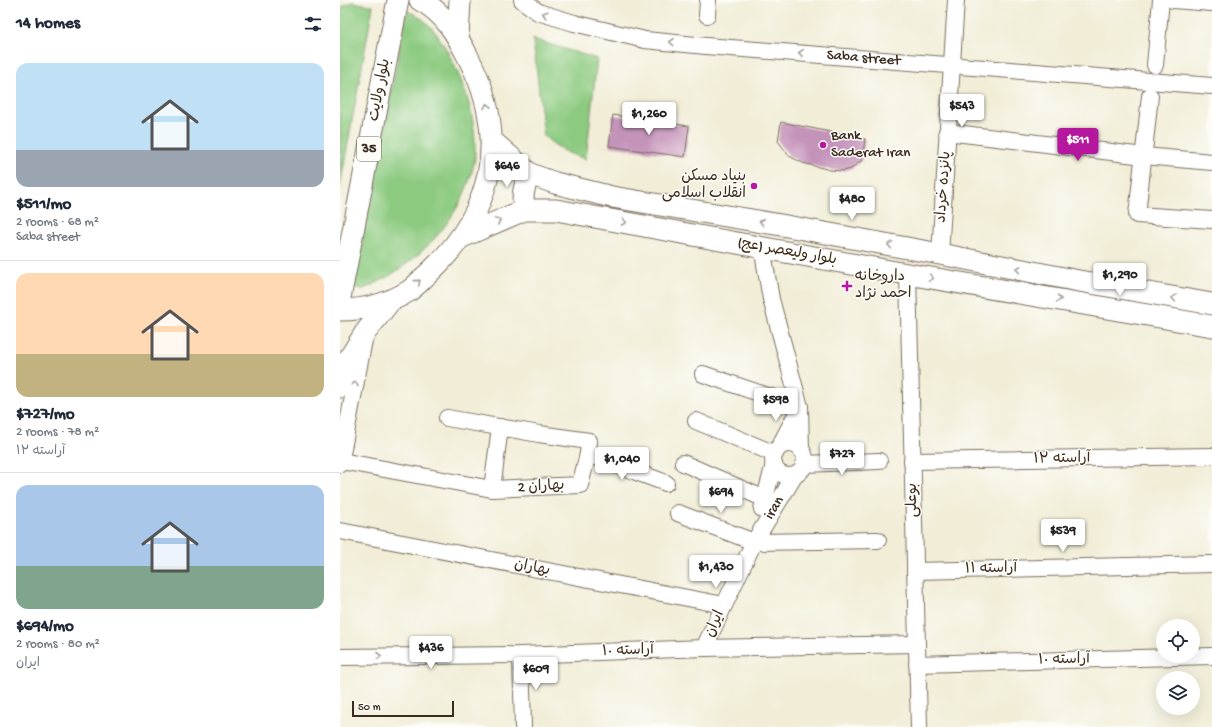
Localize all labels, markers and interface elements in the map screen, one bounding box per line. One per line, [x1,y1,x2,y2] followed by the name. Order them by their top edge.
[542,10,549,19] one-way arrow
[302,13,324,35] icon: filters
[16,14,80,34] text: 14 homes
[669,38,675,47] one-way arrow
[826,47,903,70] street label: Saba street
[798,49,804,58] one-way arrow
[365,57,395,123] street label: بلوار ولایت
[134,89,206,161] icon: home
[938,94,986,128] pin: $543
[949,99,975,114] text: $543
[616,102,682,136] pin: $1,260
[483,103,491,110] one-way arrow
[631,107,667,122] text: $1,260
[830,127,911,162] place label: Bank Saderat Iran
[1054,128,1102,162] pin: $511
[1066,133,1090,148] text: $511
[357,137,381,161] road number: 35
[818,140,828,150] marker: Bank Saderat Iran
[933,151,955,223] street label: پانزده خرداد
[483,154,531,188] pin: $646
[494,159,520,174] text: $646
[662,168,746,203] place label: بنیاد مسکن انقلاب اسلامی
[749,181,759,191] marker: بنیاد مسکن انقلاب اسلامی
[828,187,876,221] pin: $480
[839,192,865,207] text: $480
[16,195,71,215] text: $511/mo
[16,215,99,230] text: 2 rooms · 68 m²
[621,217,627,226] one-way arrow
[493,218,501,226] one-way arrow
[759,218,766,227] one-way arrow
[16,230,80,245] text: Saba street
[736,234,838,270] street label: بلوار ولیعصر (عج)
[887,241,894,250] one-way arrow
[1087,263,1153,297] pin: $1,290
[1015,266,1021,274] one-way arrow
[855,268,912,303] place label: داروخانه احمد نژاد
[1102,268,1138,283] text: $1,290
[928,273,934,281] one-way arrow
[414,280,421,287] one-way arrow
[842,281,852,291] marker: داروخانه احمد نژاد
[1056,294,1062,303] one-way arrow
[1170,294,1177,302] one-way arrow
[134,299,206,371] icon: home
[350,381,359,388] one-way arrow
[752,388,800,422] pin: $598
[763,393,789,408] text: $598
[16,405,75,425] text: $727/mo
[16,425,99,440] text: 2 rooms · 78 m²
[818,442,866,476] pin: $727
[16,444,65,459] text: ۱۲ آراسته
[589,447,655,481] pin: $1,040
[829,447,855,462] text: $727
[1033,448,1092,468] street label: ۱۲ آراسته
[604,452,640,467] text: $1,040
[517,477,565,497] street label: بهاران 2
[697,480,745,514] pin: $694
[904,483,922,517] street label: بوعلی
[708,485,734,500] text: $694
[761,493,789,523] street label: iran
[134,511,206,583] icon: home
[1039,519,1087,553] pin: $539
[1050,524,1076,539] text: $539
[683,555,749,589] pin: $1,430
[513,556,551,580] street label: بهاران
[965,559,1019,578] street label: آراسته ۱۱
[698,560,734,575] text: $1,430
[701,608,729,640] street label: ایران
[16,617,74,637] text: $694/mo
[1156,619,1200,715] map controls
[1156,619,1200,663] button: locate
[407,636,455,670] pin: $436
[16,637,100,652] text: 2 rooms · 80 m²
[602,640,655,661] street label: آراسته ۱۰
[418,641,444,656] text: $436
[1038,650,1091,669] street label: آراسته ۱۰
[376,652,382,660] one-way arrow
[16,656,40,671] text: ایران
[512,657,560,691] pin: $609
[523,662,549,677] text: $609
[1156,671,1200,715] button: layers
[352,699,454,718] scale bar
[358,702,380,714] text: 50 m

